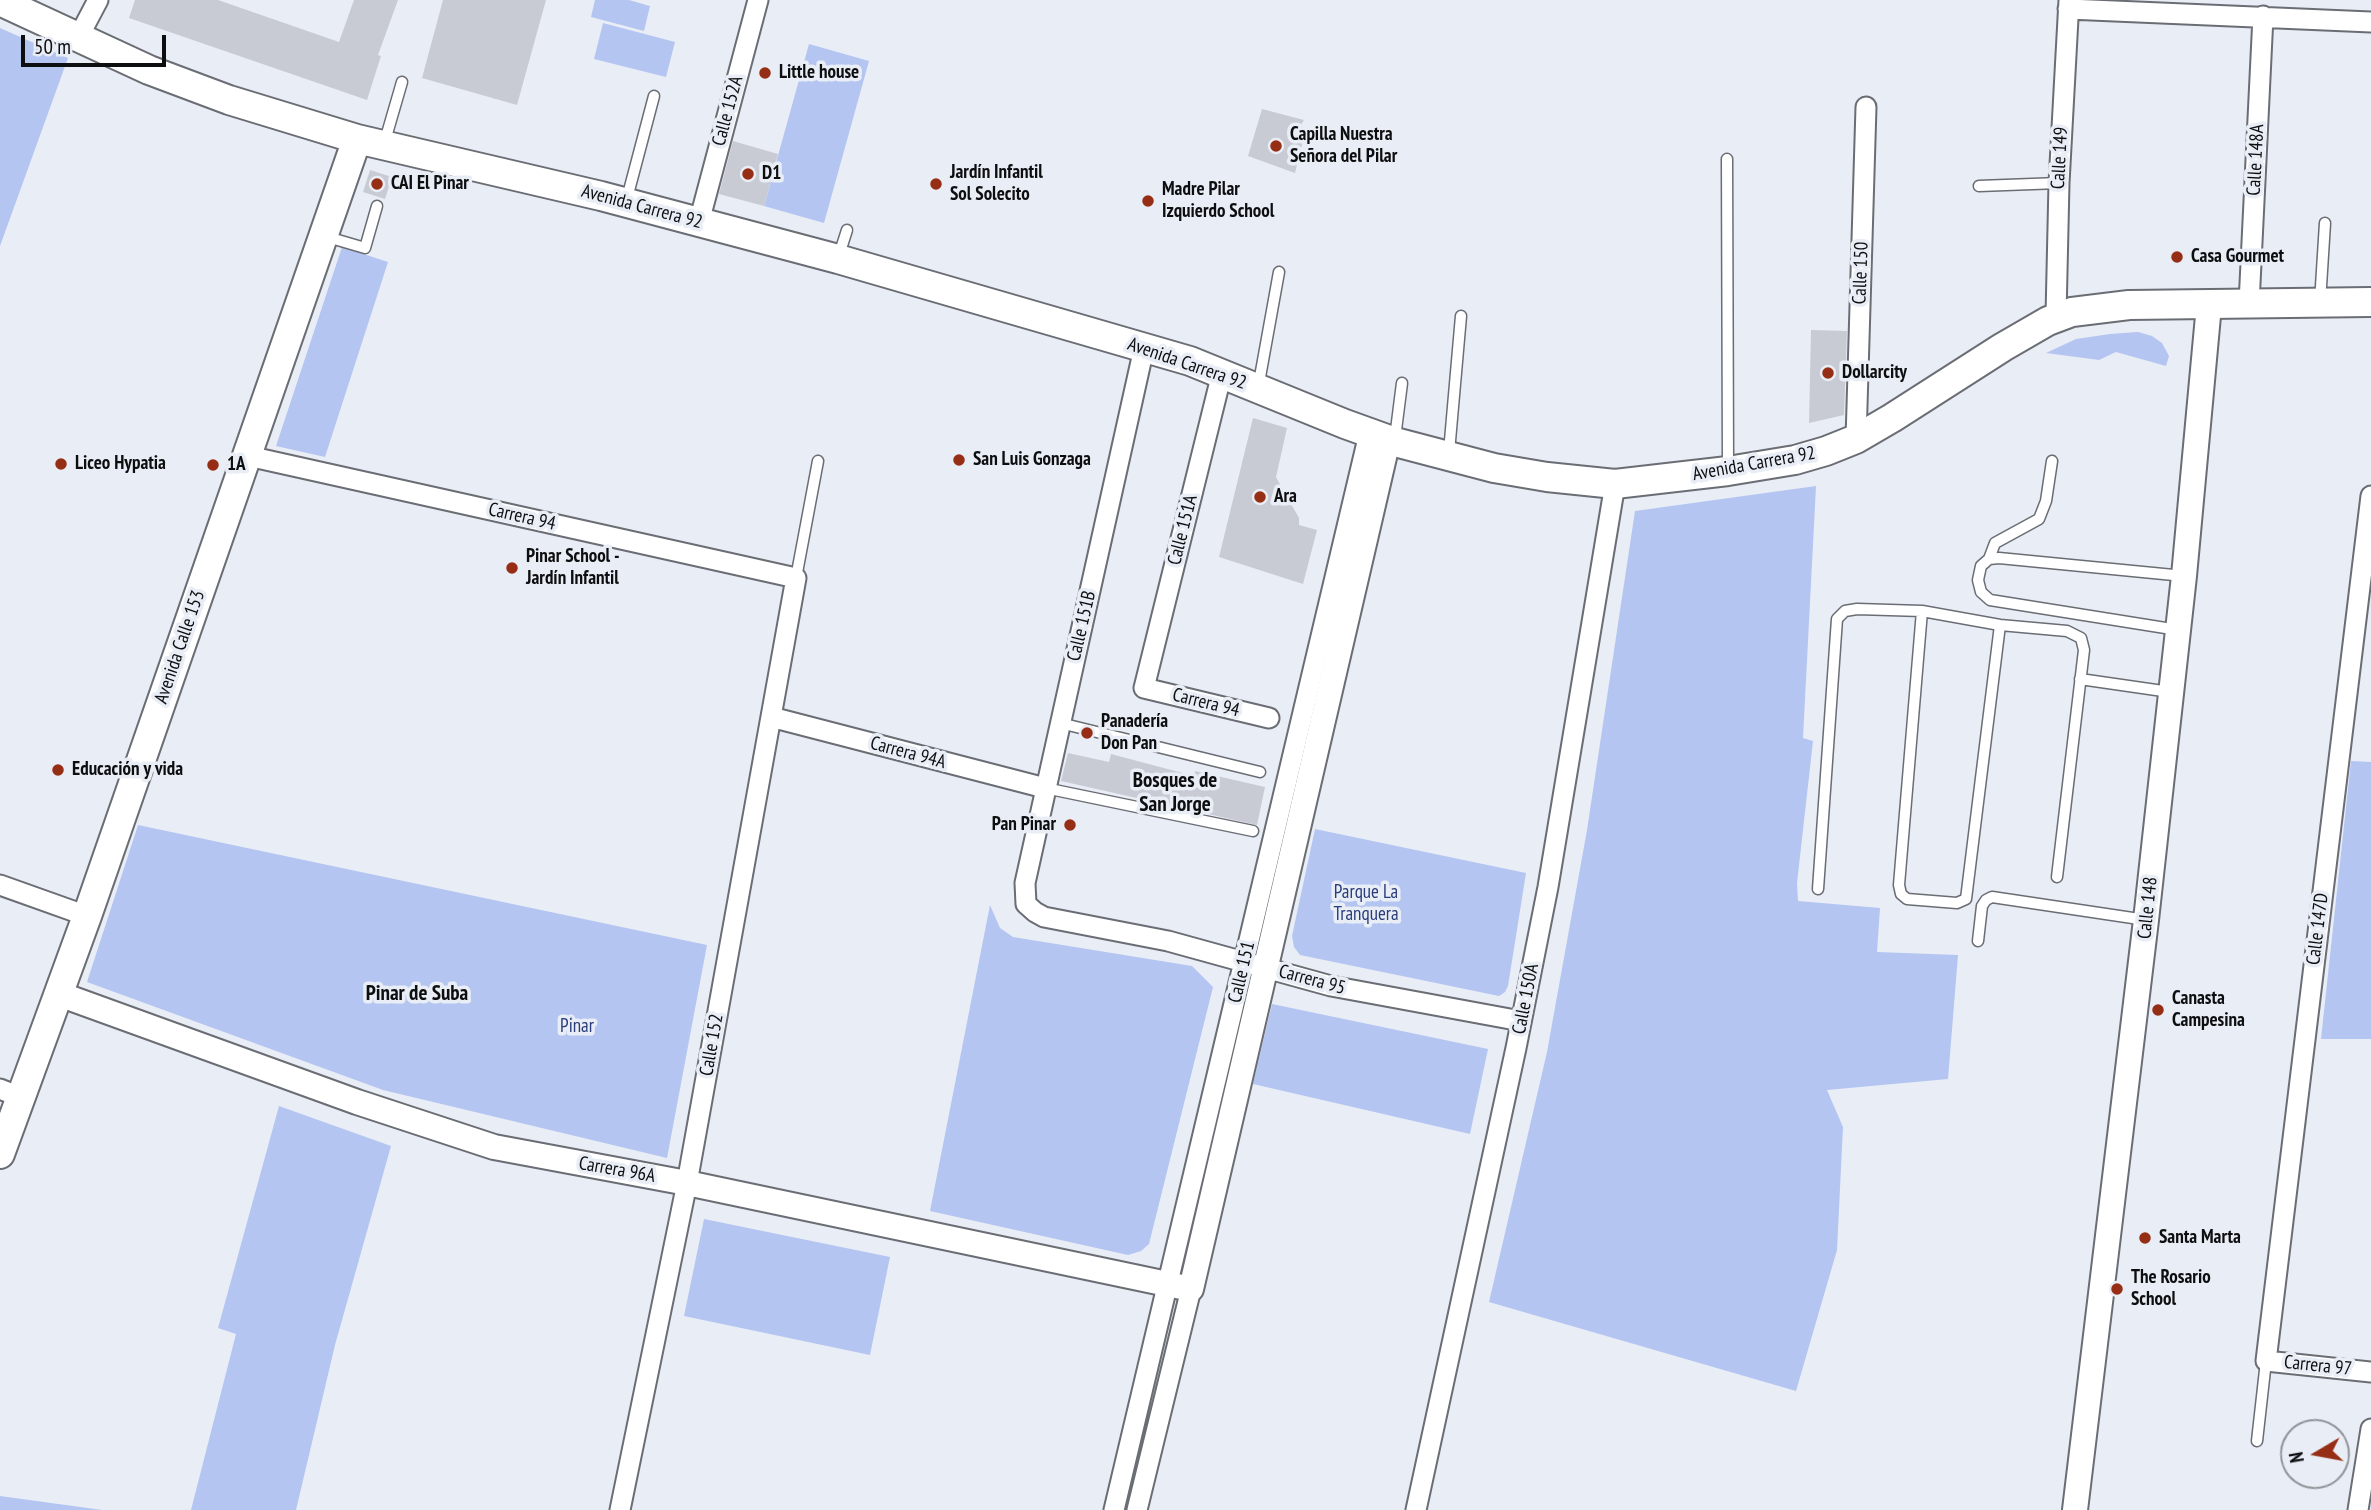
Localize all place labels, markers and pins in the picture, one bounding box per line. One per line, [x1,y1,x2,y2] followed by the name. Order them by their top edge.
[779,62,859,84] place label: Little house
[757,65,773,81] marker: Little house
[1290,124,1397,168] place label: Capilla Nuestra Señora del Pilar
[1268,138,1284,154] marker: Capilla Nuestra Señora del Pilar
[950,162,1043,206] place label: Jardín Infantil Sol Solecito
[762,163,781,185] place label: D1
[740,166,756,182] marker: D1
[391,173,469,195] place label: CAI El Pinar
[369,176,385,192] marker: CAI El Pinar
[928,176,944,192] marker: Jardín Infantil Sol Solecito
[1162,179,1274,223] place label: Madre Pilar Izquierdo School
[1140,193,1156,209] marker: Madre Pilar Izquierdo School
[2191,246,2284,268] place label: Casa Gourmet
[2169,249,2185,265] marker: Casa Gourmet
[1842,362,1907,384] place label: Dollarcity
[1820,365,1836,381] marker: Dollarcity
[973,449,1091,471] place label: San Luis Gonzaga
[951,452,967,468] marker: San Luis Gonzaga
[75,453,166,475] place label: Liceo Hypatia
[227,454,246,476] place label: 1A
[53,456,69,472] marker: Liceo Hypatia
[205,457,221,473] marker: 1A
[1274,486,1297,508] place label: Ara
[1252,489,1268,505] marker: Ara
[526,546,620,590] place label: Pinar School - Jardín Infantil
[504,560,520,576] marker: Pinar School - Jardín Infantil
[1101,711,1168,755] place label: Panadería Don Pan
[1079,725,1095,741] marker: Panadería Don Pan
[72,759,183,781] place label: Educación y vida
[50,762,66,778] marker: Educación y vida
[992,814,1056,836] place label: Pan Pinar
[1062,817,1078,833] marker: Pan Pinar
[2172,988,2245,1032] place label: Canasta Campesina
[2150,1002,2166,1018] marker: Canasta Campesina
[2159,1227,2241,1249] place label: Santa Marta
[2137,1230,2153,1246] marker: Santa Marta
[2131,1267,2211,1311] place label: The Rosario School
[2109,1281,2125,1297] marker: The Rosario School

